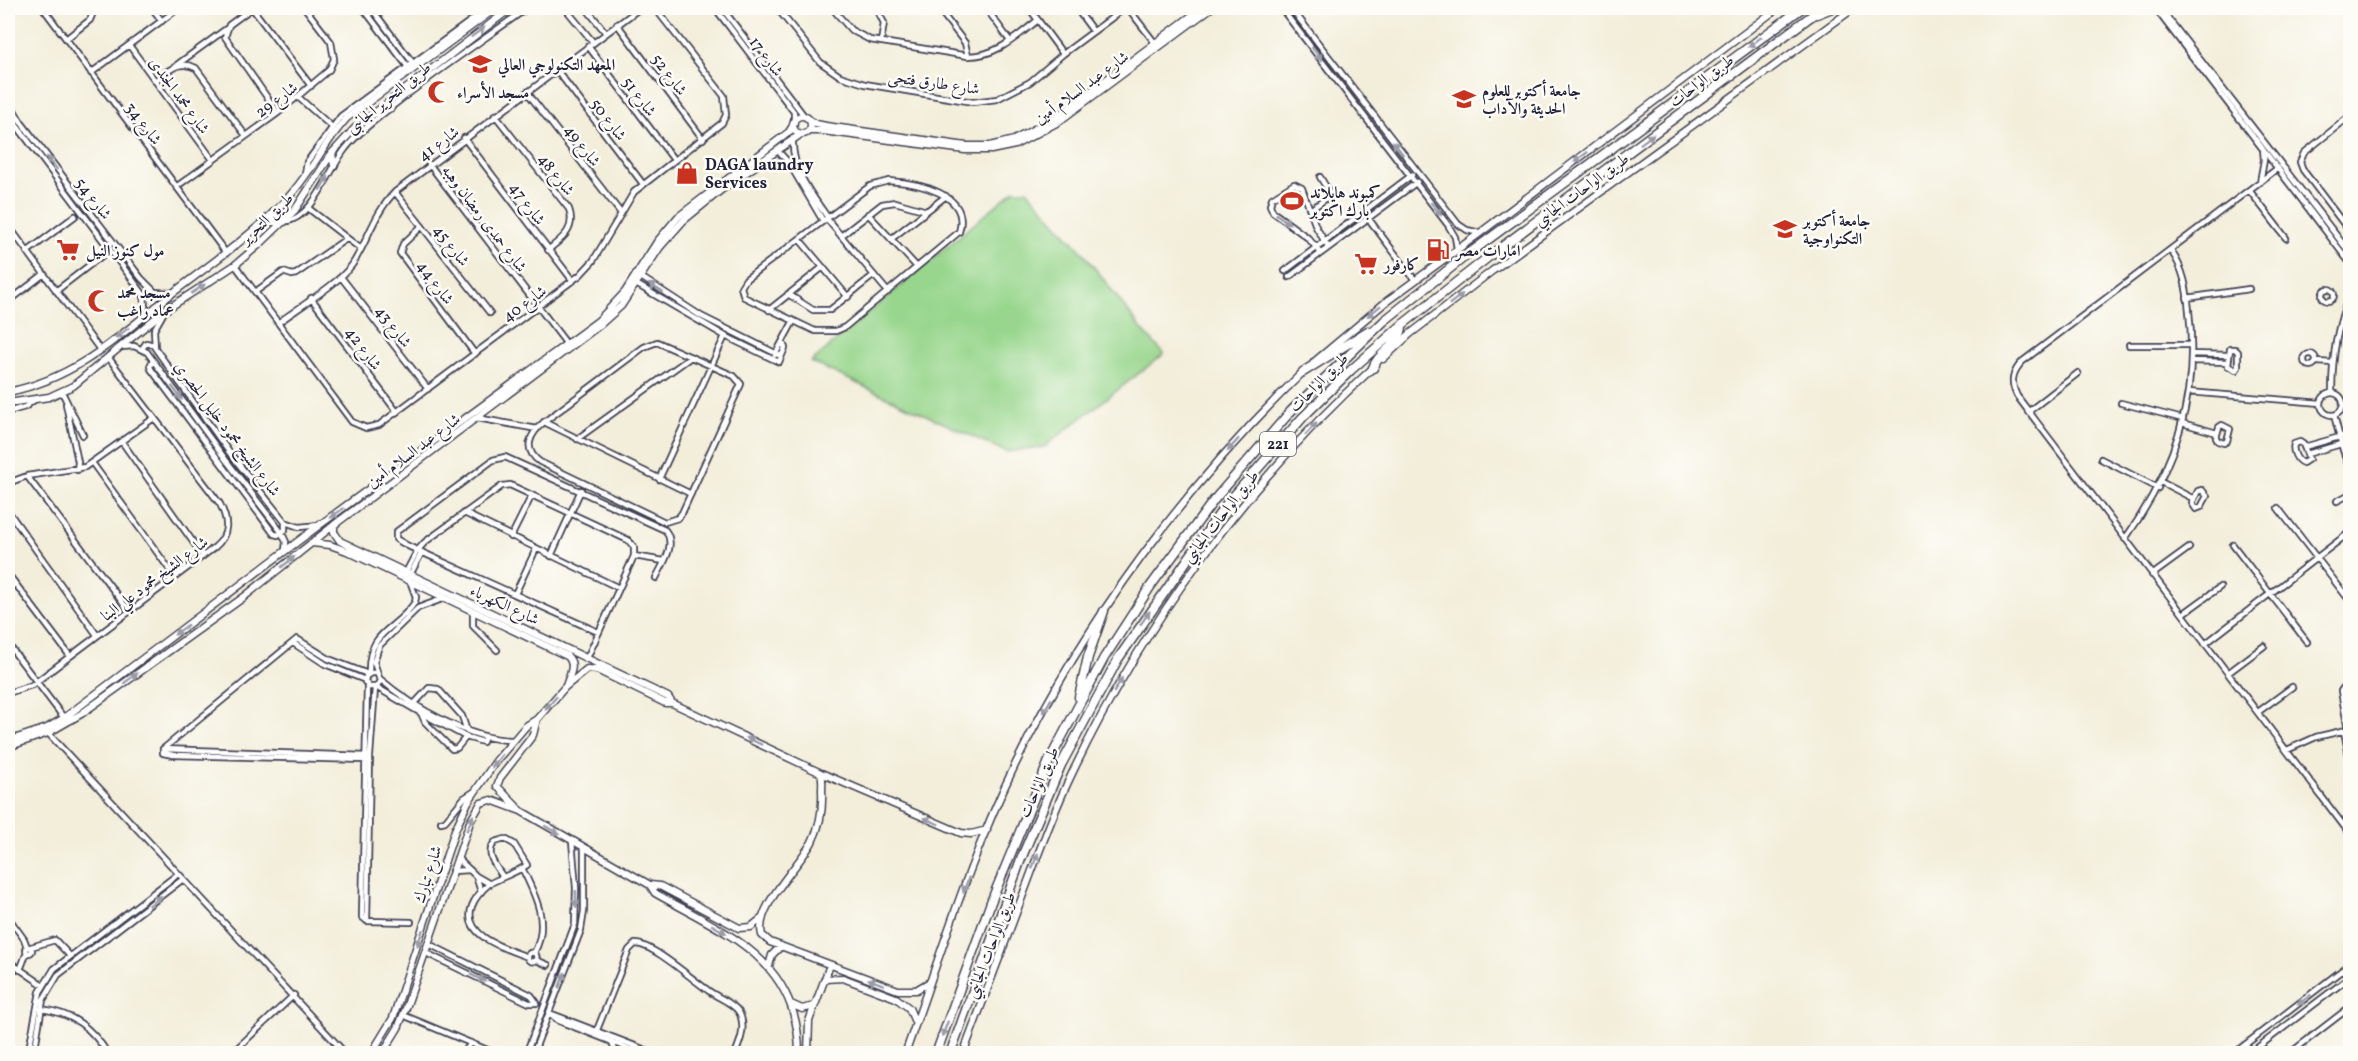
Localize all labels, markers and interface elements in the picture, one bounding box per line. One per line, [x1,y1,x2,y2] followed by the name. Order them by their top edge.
[470,26,486,39] one-way arrow
[742,33,788,82] street label: شارع 17
[1748,36,1763,48] one-way arrow
[1029,45,1135,132] street label: شارع عبد السلام أمين
[1311,46,1323,61] one-way arrow
[645,50,691,101] street label: شارع 52
[1665,50,1739,113] street label: طريق الواحات
[467,51,493,77] school or university icon: المعهد التكنولوجي العالي
[142,53,214,140] street label: شارع محمد الجندى
[497,55,615,78] place label: المعهد التكنولوجي العالي
[342,57,436,140] street label: طريق التحرير الجانبى
[886,67,981,102] street label: شارع طارق فتحى
[615,73,661,122] street label: شارع 51
[252,77,303,125] street label: شارع 29
[426,79,452,105] mosque icon: مسجد الأسراء
[1482,79,1581,121] place label: جامعة أكتوبر للعلوم الحديثة والآداب
[457,81,529,105] place label: مسجد الأسراء
[1451,86,1477,112] school or university icon: جامعة أكتوبر للعلوم الحديثة والآداب
[583,94,631,147] street label: شارع 50
[118,98,166,151] street label: شارع 34
[557,120,605,173] street label: شارع 49
[414,122,465,168] street label: شارع 41
[1639,133,1655,145] one-way arrow
[1392,140,1405,156] one-way arrow
[531,149,579,202] street label: شارع 48
[1530,149,1635,234] street label: طريق الواحات الجانبي
[1573,150,1588,162] one-way arrow
[46,155,59,171] one-way arrow
[705,155,813,195] place label: DAGA laundry Services
[674,160,700,186] shop icon: DAGA laundry Services
[435,161,531,278] street label: شارع حمدى رمضان وهبه
[68,173,116,226] street label: شارع 54
[318,175,329,191] one-way arrow
[502,178,550,231] street label: شارع 47
[1308,183,1381,223] place label: كمبوند هايلاند بارك اكتوبر
[234,188,299,252] street label: طريق التحرير
[1279,188,1305,214] sports icon: كمبوند هايلاند بارك اكتوبر
[1429,201,1441,216] one-way arrow
[1801,209,1871,251] place label: جامعة أكتوبر التكنواوجية
[1275,213,1291,225] one-way arrow
[1772,216,1798,242] school or university icon: جامعة أكتوبر التكنواوجية
[426,221,474,272] street label: شارع 45
[55,237,81,263] supermarket icon: مول كنوز النيل
[1425,237,1451,263] fuel station icon: امارات مصر
[86,241,165,263] place label: مول كنوز النيل
[1454,241,1520,263] place label: امارات مصر
[1353,251,1379,277] supermarket icon: كارفور
[1382,255,1419,277] place label: كارفور
[410,257,458,310] street label: شارع 44
[499,281,552,329] street label: شارع 40
[117,283,174,323] place label: مسجد محمد عماد راغب
[648,283,664,294] one-way arrow
[189,284,206,295] one-way arrow
[86,288,112,314] mosque icon: مسجد محمد عماد راغب
[1448,293,1464,305] one-way arrow
[368,302,416,354] street label: شارع 43
[1366,304,1382,317] one-way arrow
[338,323,386,376] street label: شارع 42
[114,327,129,339] one-way arrow
[1285,349,1354,418] street label: طريق الواحات
[167,357,285,503] street label: شارع الشيخ محمود خليل الحصري
[171,384,183,400] one-way arrow
[362,407,467,496] street label: شارع عبد السلام أمين
[1303,422,1317,436] one-way arrow
[1260,432,1296,456] road number: 221
[1227,437,1240,452] one-way arrow
[1178,466,1266,570] street label: طريق الواحات الجانبي
[329,507,345,519] one-way arrow
[97,532,215,630] street label: شارع الشيخ محمود علي البنا
[280,556,295,569] one-way arrow
[466,580,542,632] street label: شارع الكهرباء
[1140,610,1151,627] one-way arrow
[174,624,189,636] one-way arrow
[122,672,138,684] one-way arrow
[1113,677,1124,693] one-way arrow
[545,695,558,710] one-way arrow
[1041,698,1052,714] one-way arrow
[745,736,762,745] one-way arrow
[1014,744,1065,822] street label: طريق الواحات
[490,753,503,769] one-way arrow
[466,814,475,832] one-way arrow
[923,816,940,825] one-way arrow
[544,824,561,834] one-way arrow
[409,843,449,907] street label: شارع تبارك
[1031,852,1041,870] one-way arrow
[961,876,970,894] one-way arrow
[961,889,1024,1003] street label: طريق الواحات الجانبي
[571,890,581,909] one-way arrow
[147,896,162,908] one-way arrow
[711,924,728,934] one-way arrow
[415,929,424,947] one-way arrow
[557,970,567,988] one-way arrow
[469,973,486,982] one-way arrow
[866,976,884,986] one-way arrow
[2296,993,2312,1006] one-way arrow
[940,1020,950,1038] one-way arrow

